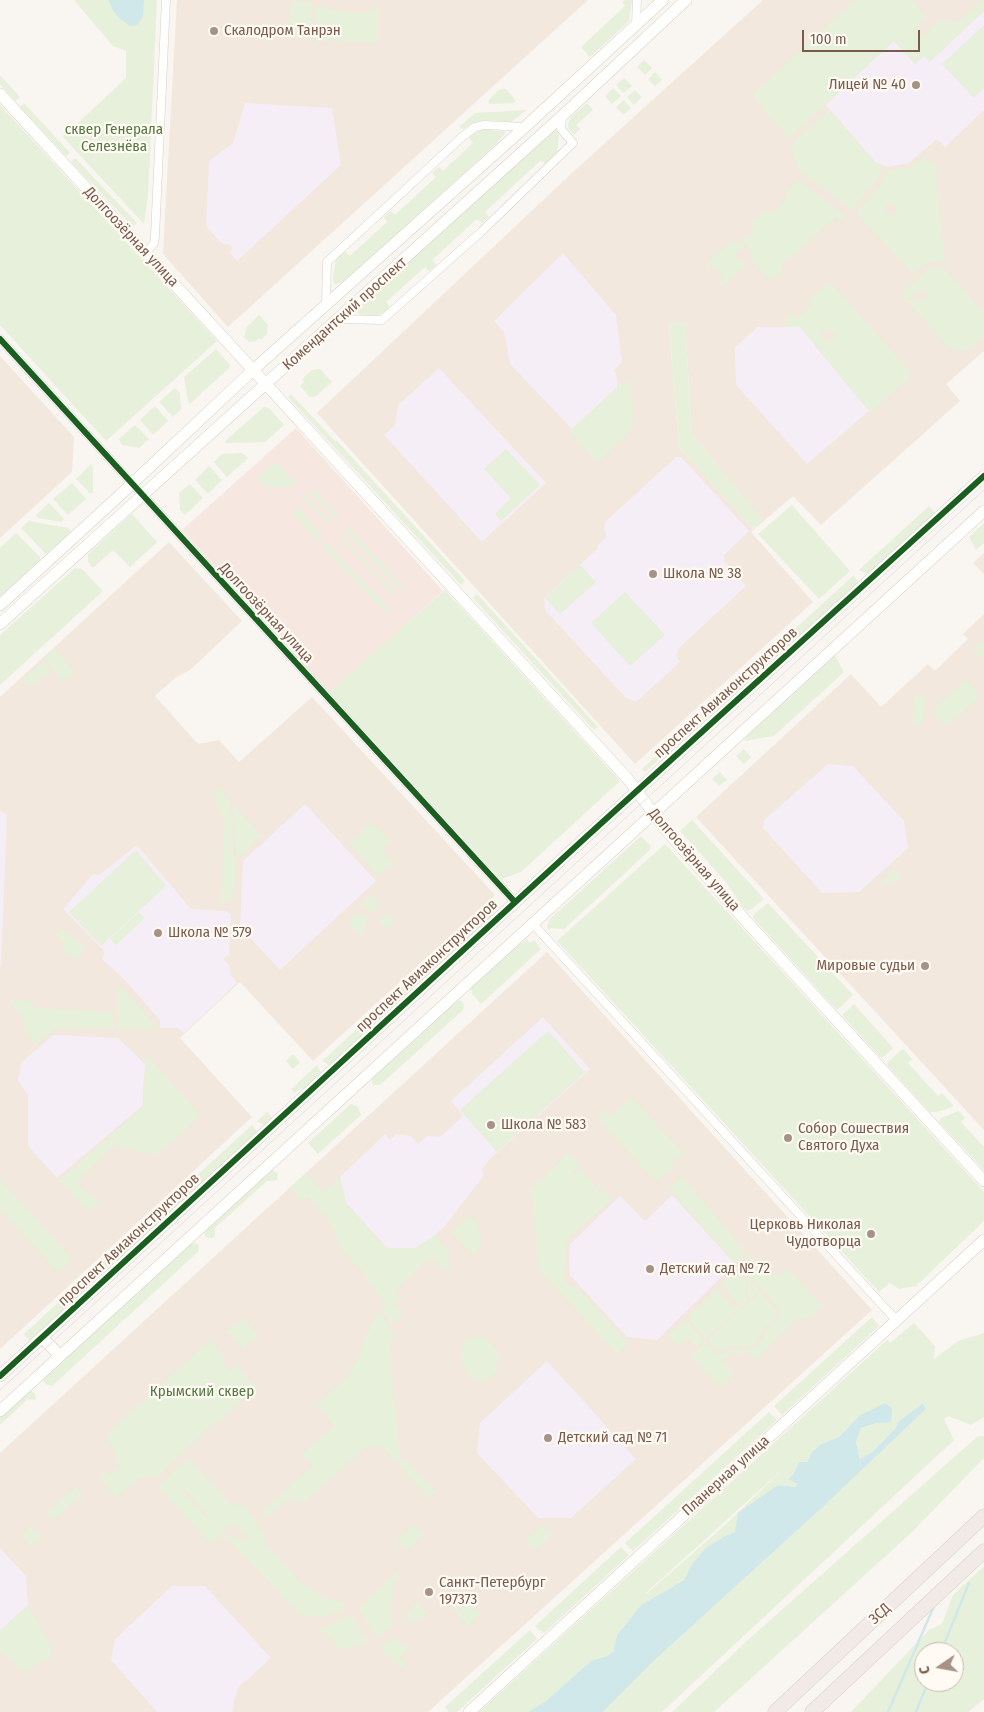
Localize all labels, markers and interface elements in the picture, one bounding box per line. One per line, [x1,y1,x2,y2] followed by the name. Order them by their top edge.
[804,20,922,52] scale bar
[224,22,341,40] place label: Скалодром Танрэн
[208,25,220,37] marker: Скалодром Танрэн
[810,30,847,48] text: 100 m
[829,76,906,94] place label: Лицей № 40
[910,79,922,91] marker: Лицей № 40
[65,121,163,156] park label: сквер Генерала Селезнёва
[80,183,182,291] street label: Долгоозёрная улица
[279,254,411,374] street label: Комендантский проспект
[215,559,317,667] street label: Долгоозёрная улица
[663,565,741,583] place label: Школа № 38
[647,568,659,580] marker: Школа № 38
[650,624,802,762] street label: проспект Авиаконструкторов
[644,805,744,915] street label: Долгоозёрная улица
[352,896,502,1036] street label: проспект Авиаконструкторов
[168,924,252,942] place label: Школа № 579
[152,927,164,939] marker: Школа № 579
[816,957,915,975] place label: Мировые судьи
[919,960,931,972] marker: Мировые судьи
[501,1116,586,1134] place label: Школа № 583
[485,1119,497,1131] marker: Школа № 583
[798,1120,909,1155] place label: Собор Сошествия Святого Духа
[782,1132,794,1144] marker: Собор Сошествия Святого Духа
[54,1170,204,1310] street label: проспект Авиаконструкторов
[749,1216,861,1251] place label: Церковь Николая Чудотворца
[865,1228,877,1240] marker: Церковь Николая Чудотворца
[660,1260,770,1278] place label: Детский сад № 72
[644,1263,656,1275] marker: Детский сад № 72
[150,1383,254,1401] park label: Крымский сквер
[558,1429,667,1447] place label: Детский сад № 71
[542,1432,554,1444] marker: Детский сад № 71
[679,1432,773,1520] street label: Планерная улица
[439,1574,546,1609] place label: Санкт-Петербург 197373
[423,1586,435,1598] marker: Санкт-Петербург 197373
[865,1600,895,1628] street label: ЗСД
[914,1642,964,1692] north arrow
[916,1665,934,1675] text: С

